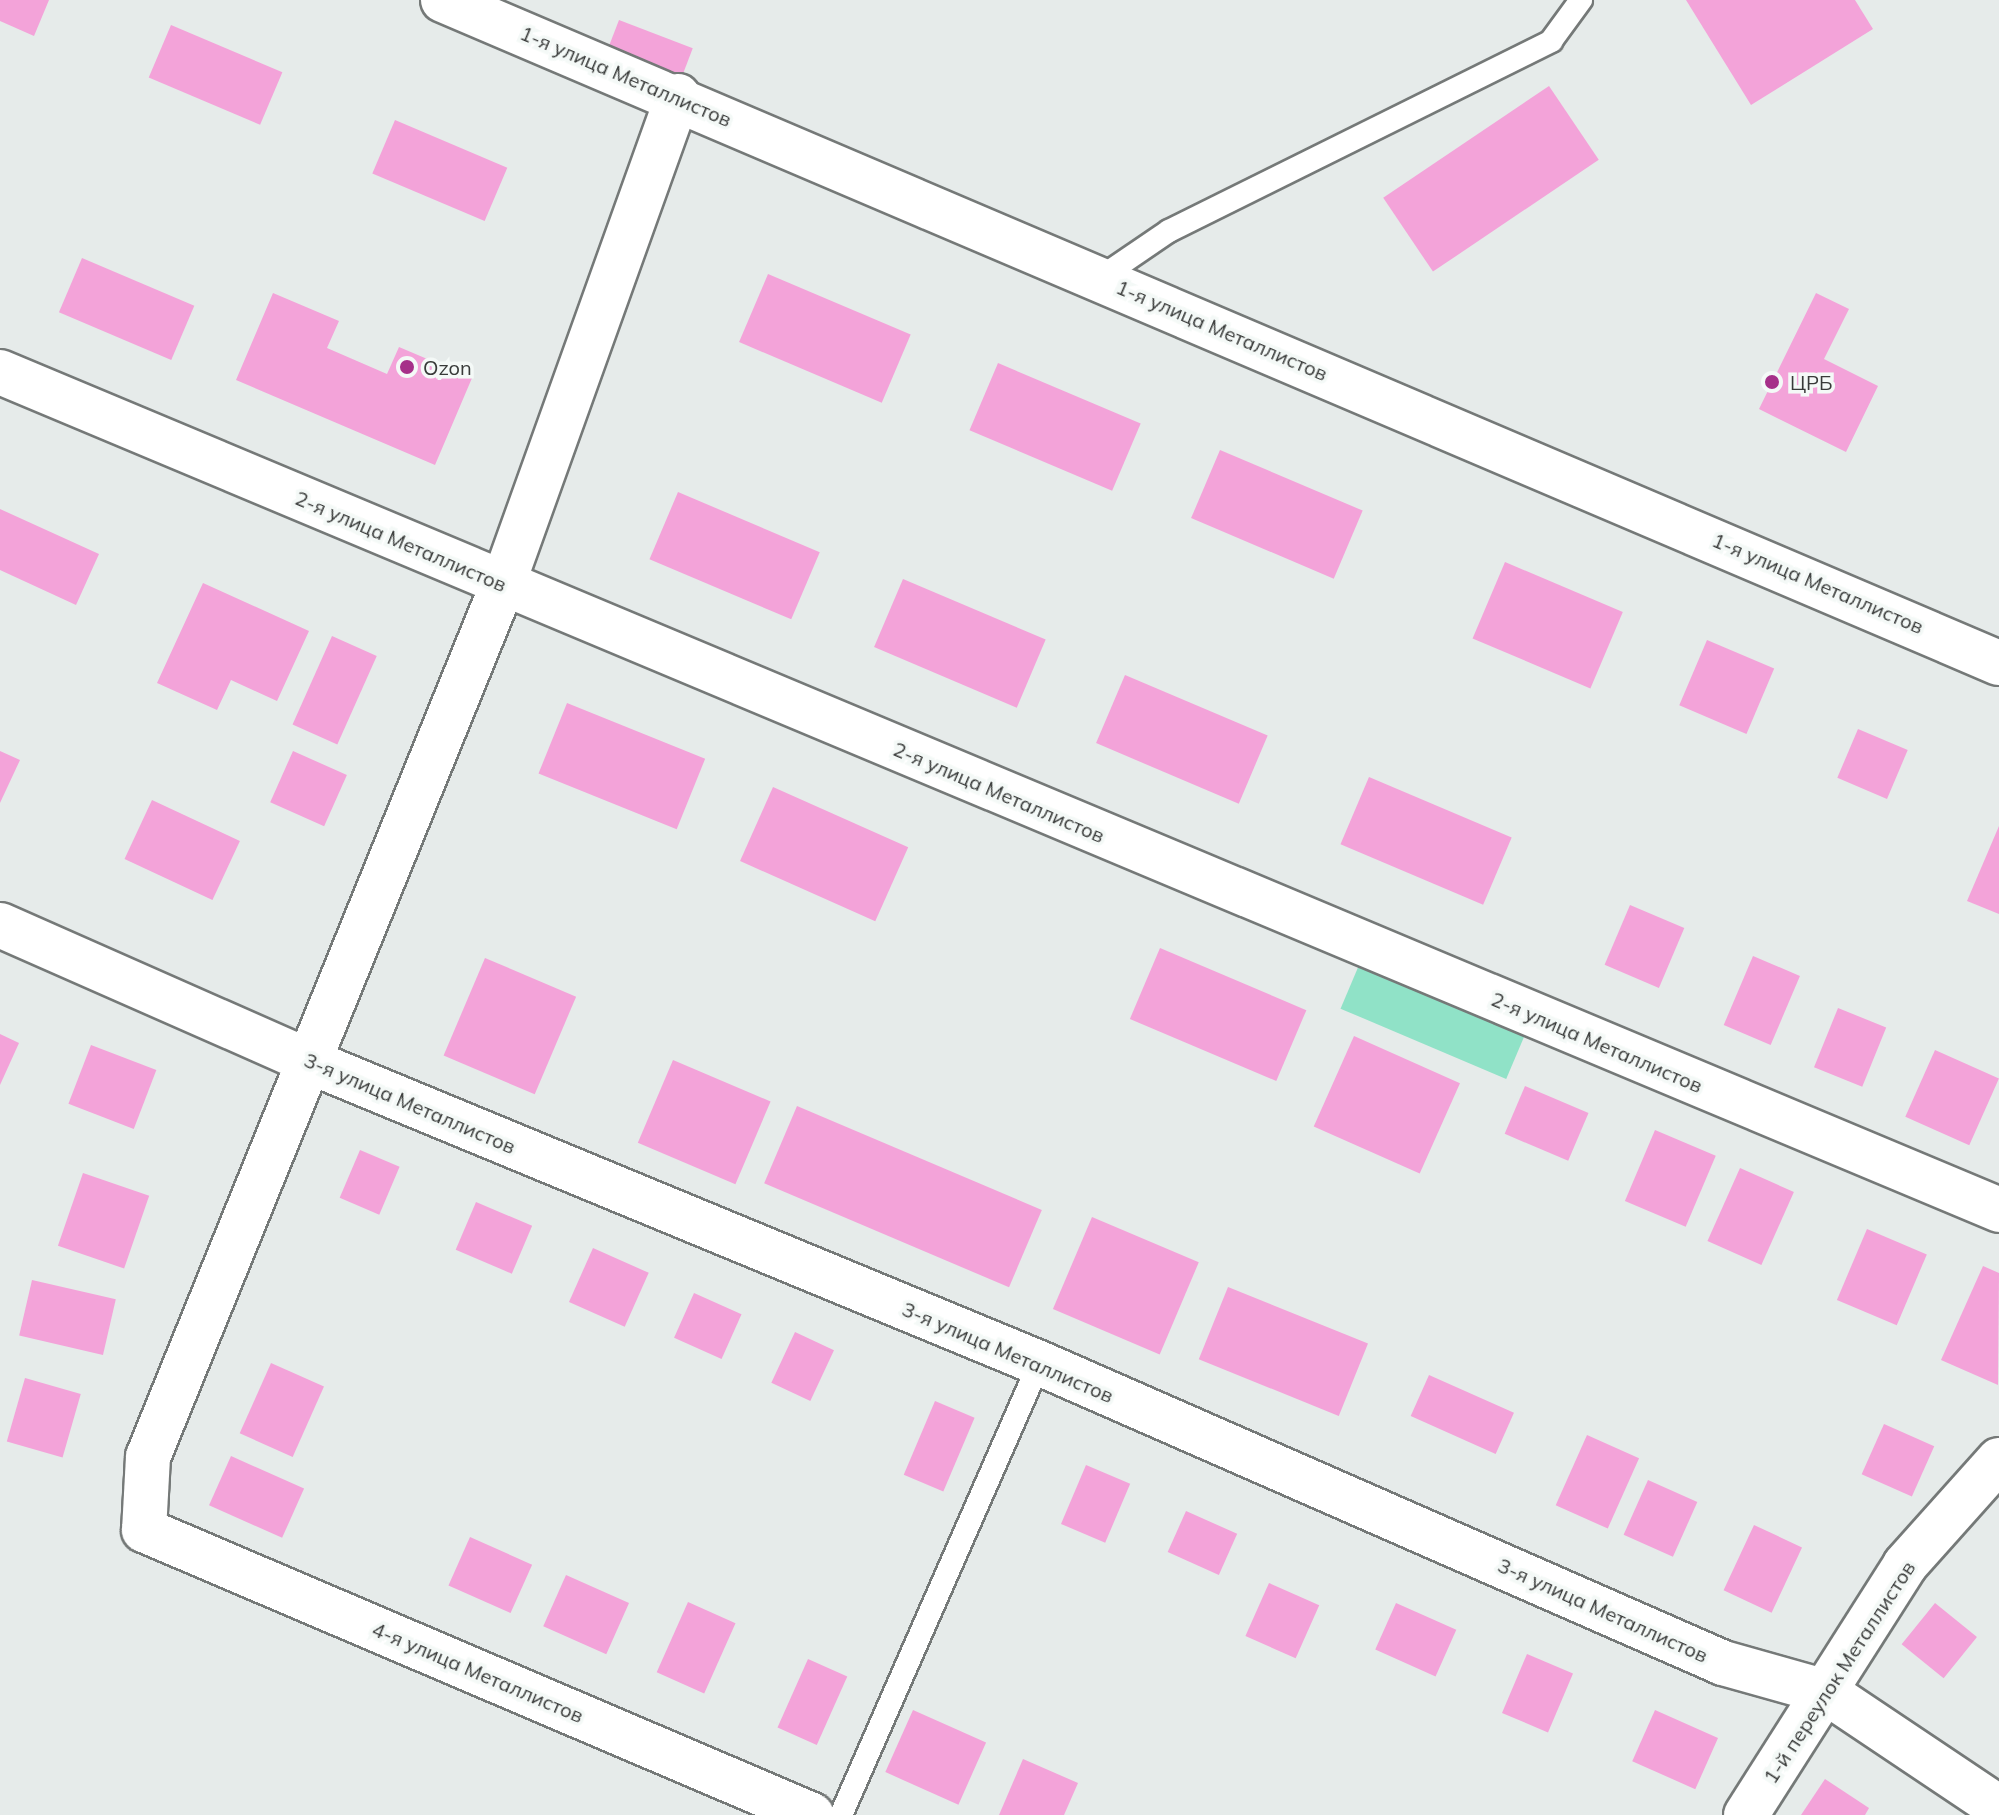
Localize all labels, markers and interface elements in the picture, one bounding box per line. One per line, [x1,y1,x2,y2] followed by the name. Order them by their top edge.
[517,21,735,131] street label: 1-я улица Металлистов
[1113,275,1331,385] street label: 1-я улица Металлистов
[423,355,472,379] place label: Ozon
[398,358,416,376] marker: Ozon
[1790,370,1833,394] place label: ЦРБ
[1761,371,1783,393] marker: ЦРБ
[292,486,510,596] street label: 2-я улица Металлистов
[1709,528,1927,638] street label: 1-я улица Металлистов
[890,737,1108,847] street label: 2-я улица Металлистов
[1488,987,1706,1097] street label: 2-я улица Металлистов
[301,1048,519,1158] street label: 3-я улица Металлистов
[899,1297,1117,1407] street label: 3-я улица Металлистов
[1494,1553,1712,1667] street label: 3-я улица Металлистов
[1758,1556,1920,1788] street label: 1-й переулок Металлистов
[369,1617,587,1727] street label: 4-я улица Металлистов

